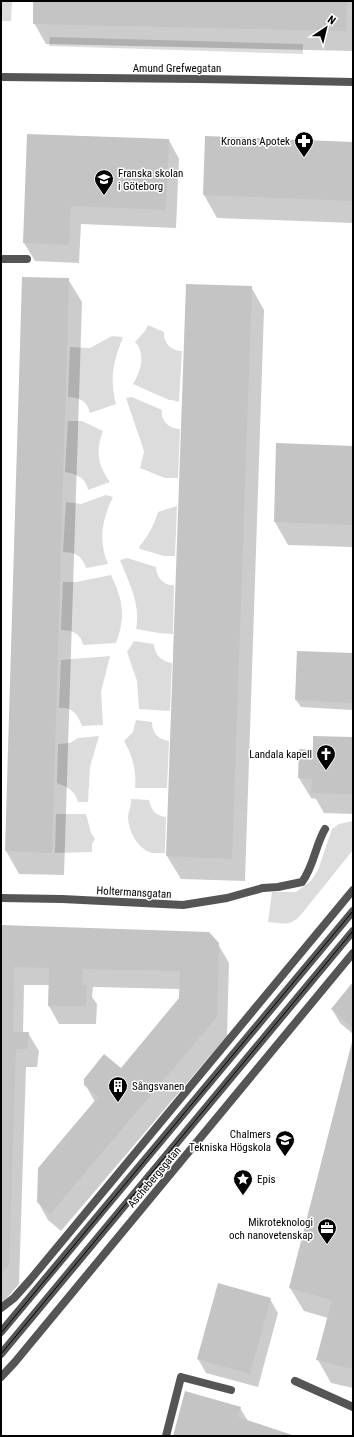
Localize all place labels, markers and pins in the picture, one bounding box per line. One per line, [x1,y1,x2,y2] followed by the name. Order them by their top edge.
[293,130,315,158] pharmacy icon: Kronans Apotek
[221,135,290,148] place label: Kronans Apotek
[118,167,183,193] place label: Franska skolan i Göteborg
[93,168,115,196] school or university icon: Franska skolan i Göteborg
[315,743,337,771] church icon: Landala kapell
[249,748,312,761] place label: Landala kapell
[107,1075,129,1103] building icon: Sångsvanen
[132,1080,184,1093] place label: Sångsvanen
[189,1128,271,1154] place label: Chalmers Tekniska Högskola
[274,1129,296,1157] school or university icon: Chalmers Tekniska Högskola
[232,1168,254,1196] place icon: Epis
[257,1173,275,1186] place label: Epis
[229,1216,313,1242] place label: Mikroteknologi och nanovetenskap
[316,1217,338,1245] office icon: Mikroteknologi och nanovetenskap

